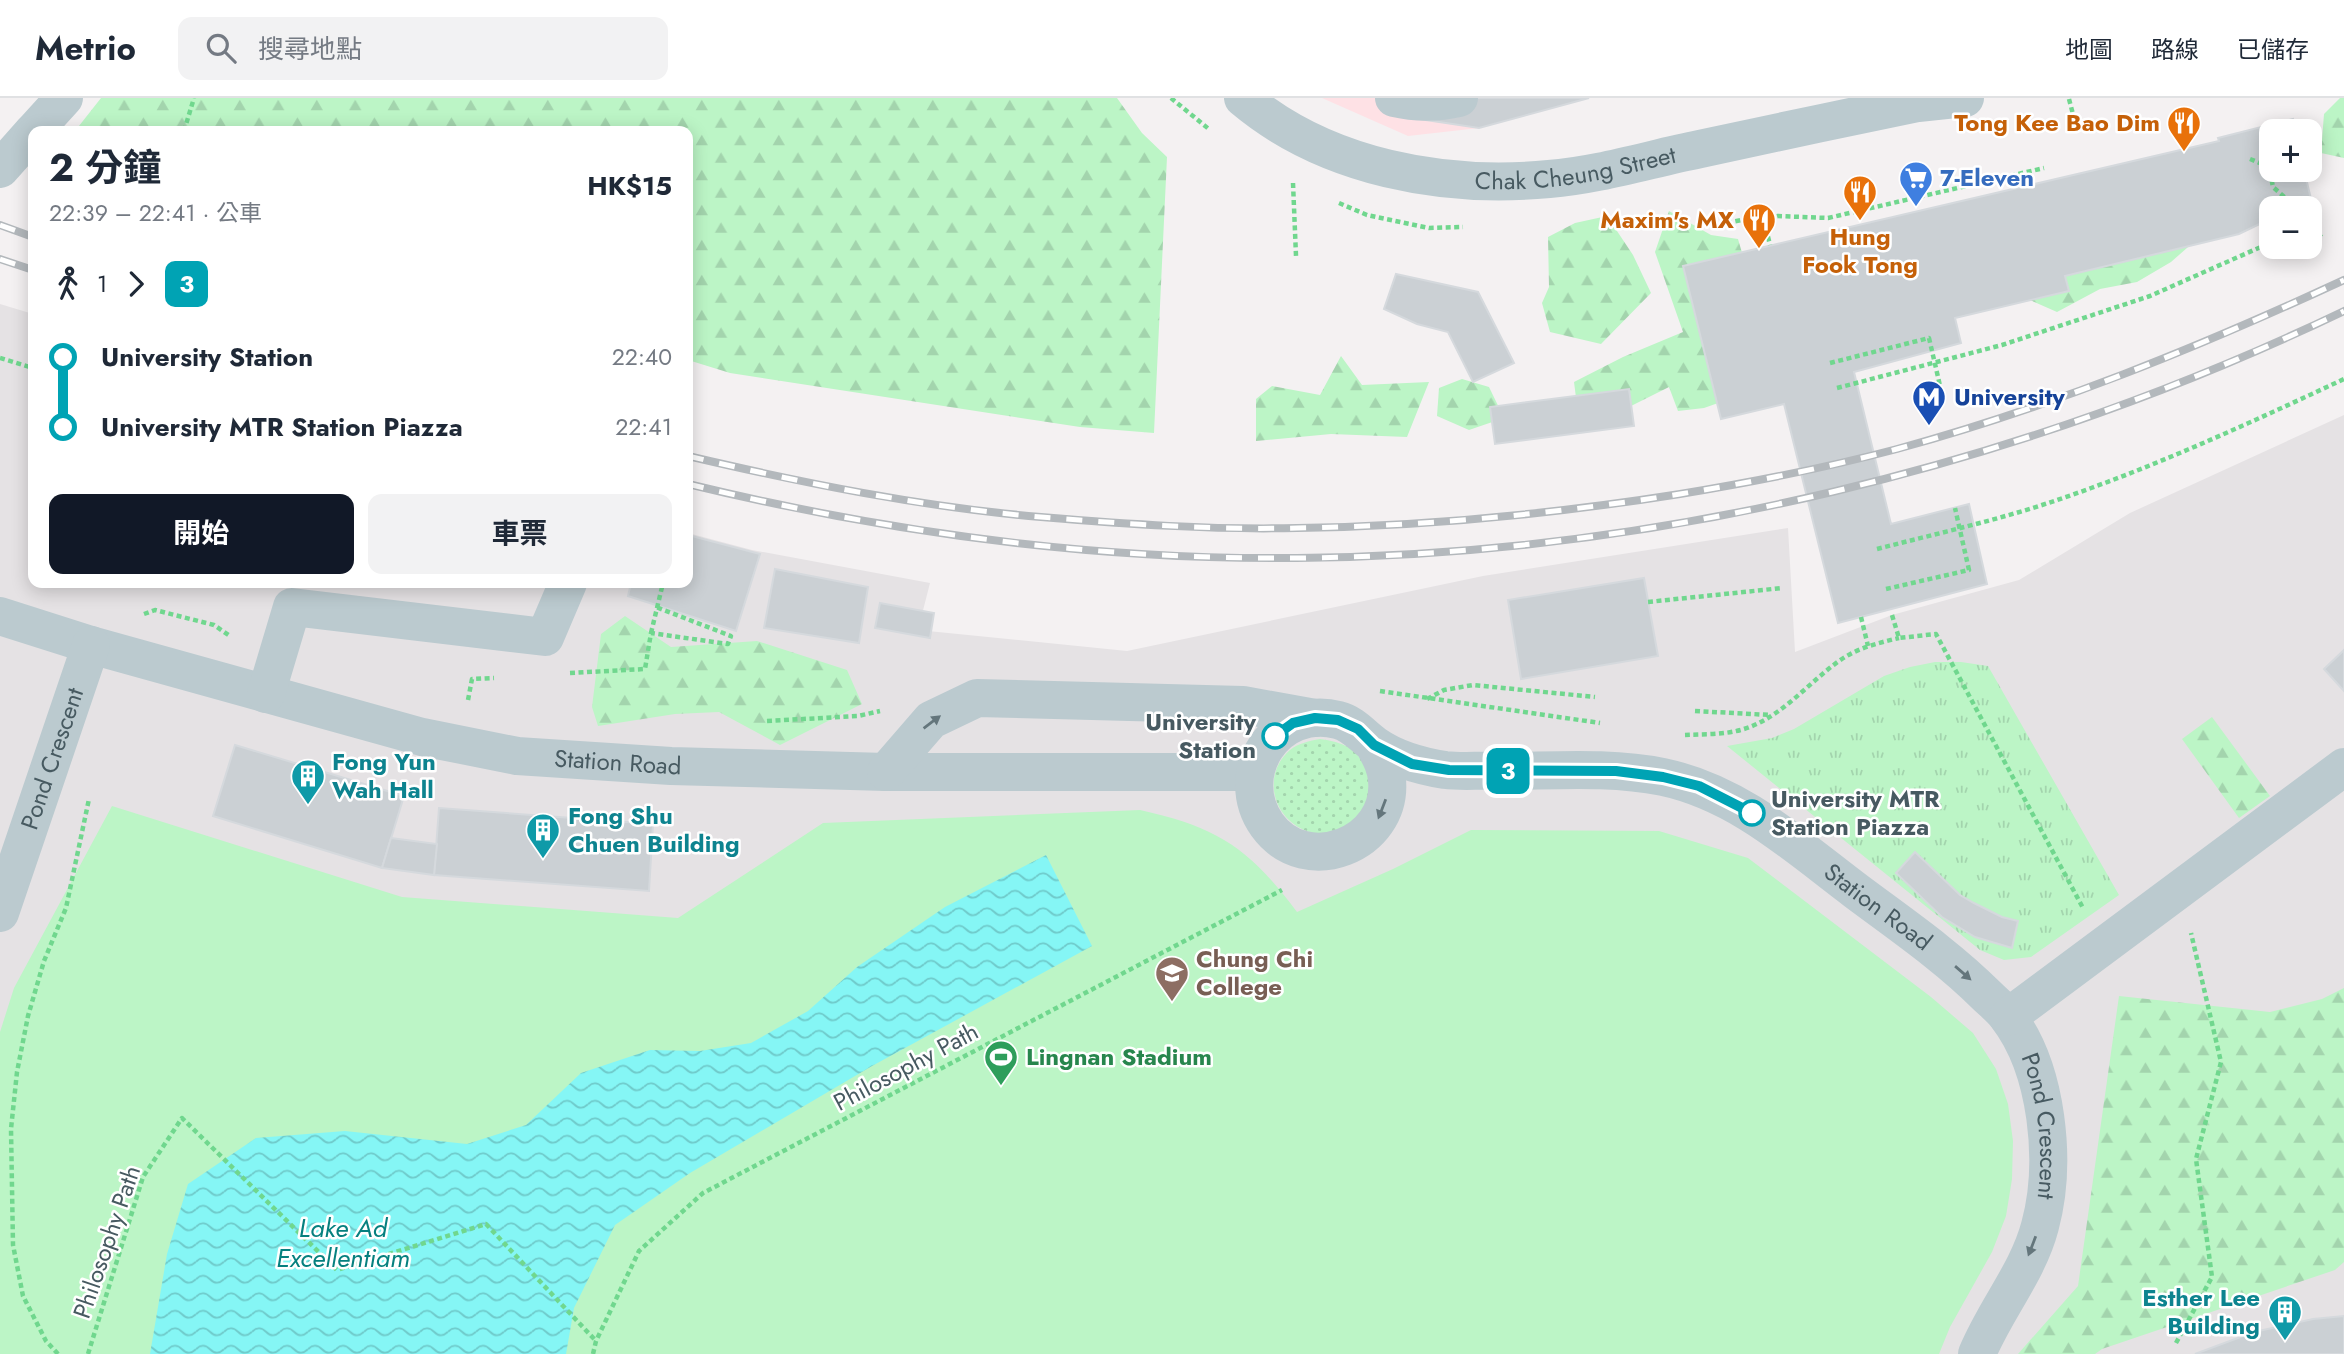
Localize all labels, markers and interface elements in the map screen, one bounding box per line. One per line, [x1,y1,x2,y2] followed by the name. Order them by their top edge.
[178,17,668,80] search box
[35,25,136,72] text: Metrio
[202,29,240,67] icon: search
[258,30,362,68] text: 搜尋地點
[2065,32,2113,67] text: 地圖
[2151,32,2199,67] text: 路線
[2237,32,2309,67] text: 已儲存
[2165,104,2203,153] restaurant icon: Tong Kee Bao Dim
[1954,105,2160,140] place label: Tong Kee Bao Dim
[2259,119,2322,259] map controls
[2259,119,2322,182] button: +
[1474,137,1679,198] street label: Chak Cheung Street
[49,140,161,195] text: 2 分鐘
[1897,159,1935,208] supermarket icon: 7-Eleven
[1940,160,2034,195] place label: 7-Eleven
[587,167,672,205] text: HK$15
[1841,173,1879,222] restaurant icon: Hung Fook Tong
[49,196,262,230] text: 22:39 – 22:41 · 公車
[2259,196,2322,259] button: −
[1740,201,1778,250] restaurant icon: Maxim's MX
[1600,202,1735,237] place label: Maxim's MX
[1802,219,1918,282] place label: Hung Fook Tong
[49,265,87,303] icon: walk
[117,265,155,303] icon: forward
[179,266,194,301] text: 3
[97,267,107,301] text: 1
[101,338,313,376] text: University Station
[612,340,672,374] text: 22:40
[1910,378,1948,427] metro station icon: University
[1954,379,2065,414] place label: University
[101,408,463,446] text: University MTR Station Piazza
[615,410,672,444] text: 22:41
[49,494,354,574] button: 開始
[368,494,672,574] button: 車票
[12,683,92,834] street label: Pond Crescent
[1145,704,1256,767] place label: University Station
[923,715,941,730] one-way arrow
[1262,723,1288,749] marker: University Station
[553,740,682,783] street label: Station Road
[332,744,436,807] place label: Fong Yun Wah Hall
[1485,748,1531,794] line badge: 3
[1501,753,1515,788] text: 3
[289,757,327,806] building icon: Fong Yun Wah Hall
[1771,781,1940,844] place label: University MTR Station Piazza
[568,798,740,861] place label: Fong Shu Chuen Building
[1376,799,1387,820] one-way arrow
[1739,800,1765,826] marker: University MTR Station Piazza
[524,811,562,860] building icon: Fong Shu Chuen Building
[1817,855,1940,959] street label: Station Road
[1196,941,1313,1004] place label: Chung Chi College
[1153,954,1191,1003] school or university icon: Chung Chi College
[1954,965,1971,980] one-way arrow
[827,1014,984,1119] street label: Philosophy Path
[982,1038,1020,1087] sports icon: Lingnan Stadium
[1026,1039,1212,1074] place label: Lingnan Stadium
[2013,1048,2066,1202] street label: Pond Crescent
[64,1161,149,1323] street label: Philosophy Path
[276,1209,410,1277] water label: Lake Ad Excellentiam
[2027,1236,2038,1257] one-way arrow
[2142,1280,2260,1343] place label: Esther Lee Building
[2266,1293,2304,1342] building icon: Esther Lee Building

